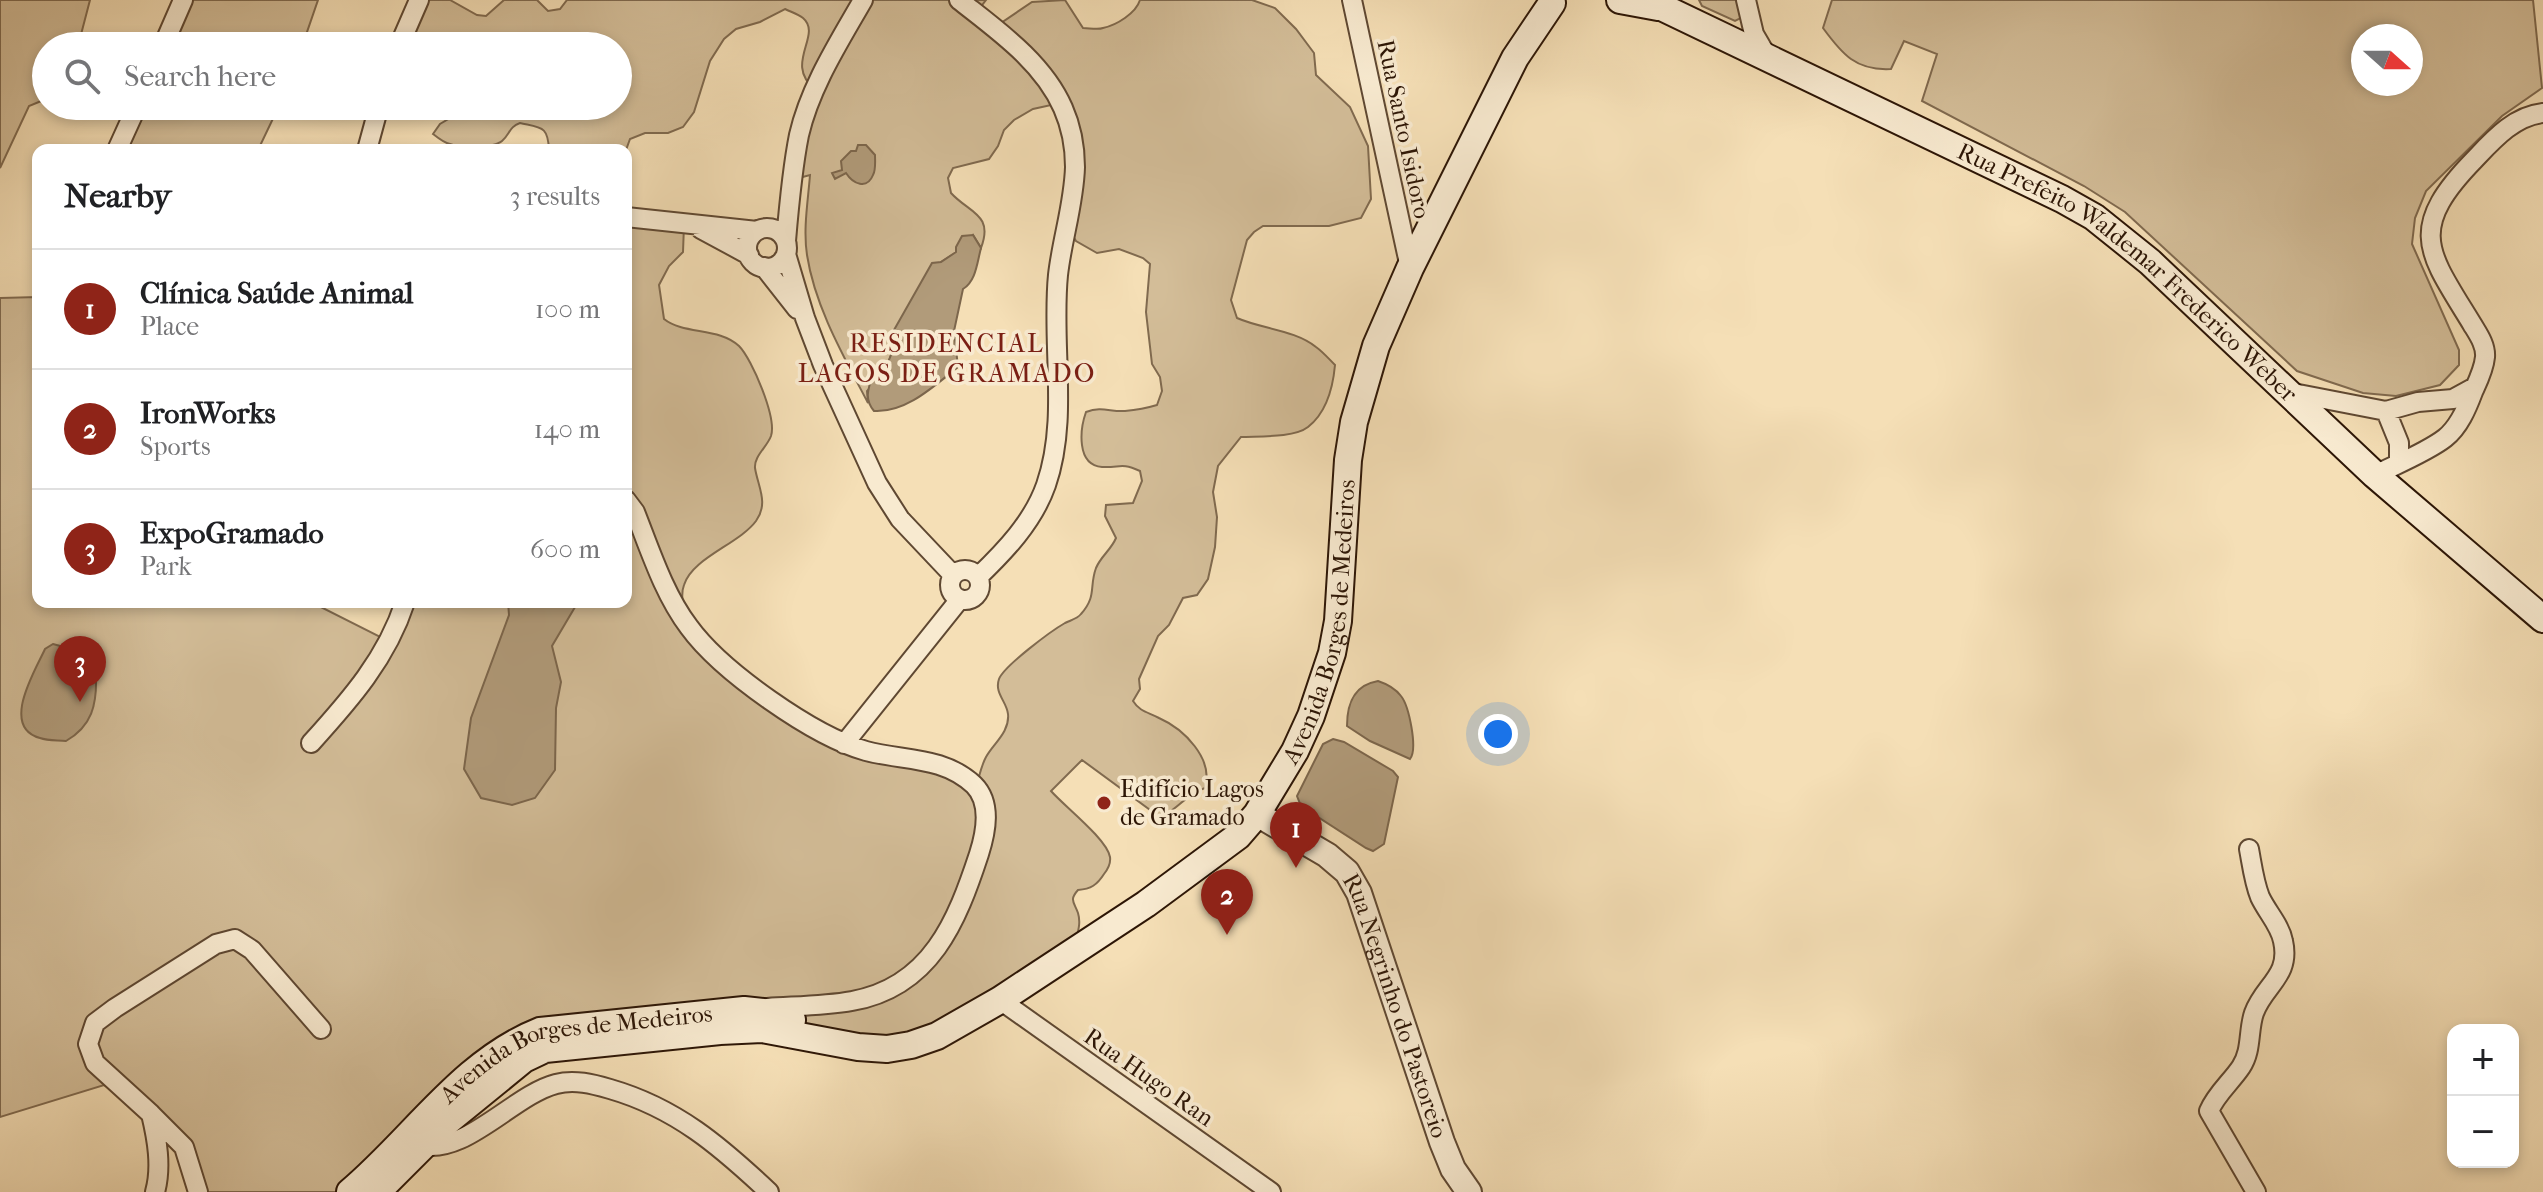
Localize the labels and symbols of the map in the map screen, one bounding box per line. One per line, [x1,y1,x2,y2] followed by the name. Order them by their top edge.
[2351,24,2423,96] north arrow
[1371,37,1437,221] street label: Rua Santo Isidoro
[1953,137,2303,408] street label: Rua Prefeito Waldemar Frederico Weber
[798,328,1096,389] district label: RESIDENCIAL LAGOS DE GRAMADO
[1276,478,1361,770] street label: Avenida Borges de Medeiros
[54,636,106,702] pin: 3
[1478,714,1518,754] your location
[1120,775,1264,831] place label: Edifício Lagos de Gramado
[1095,794,1113,812] marker: Edifício Lagos de Gramado
[1270,802,1322,868] pin: 1
[1337,868,1454,1142] street label: Rua Negrinho do Pastoreio
[1201,869,1253,935] pin: 2
[433,999,714,1110] street label: Avenida Borges de Medeiros
[1079,1022,1219,1132] street label: Rua Hugo Ran

